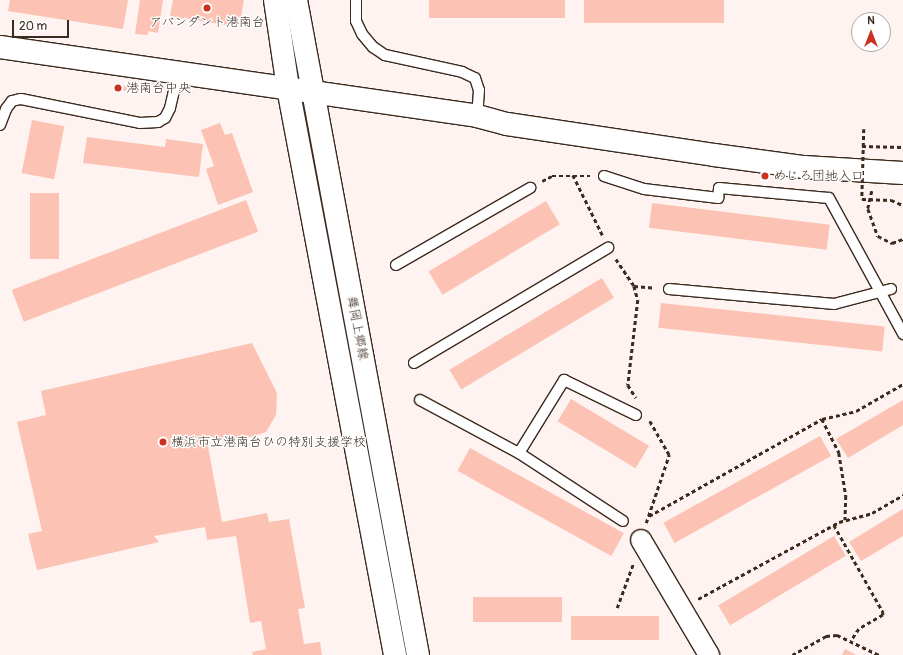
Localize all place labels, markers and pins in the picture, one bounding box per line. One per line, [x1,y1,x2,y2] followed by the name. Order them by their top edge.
[202,3,212,13] marker: アバンダント港南台
[149,14,265,30] place label: アバンダント港南台
[126,80,191,96] place label: 港南台中央
[113,83,123,93] marker: 港南台中央
[773,168,864,184] place label: めじろ団地入口
[760,171,770,181] marker: めじろ団地入口
[171,434,366,450] place label: 横浜市立港南台ひの特別支援学校
[158,437,168,447] marker: 横浜市立港南台ひの特別支援学校

